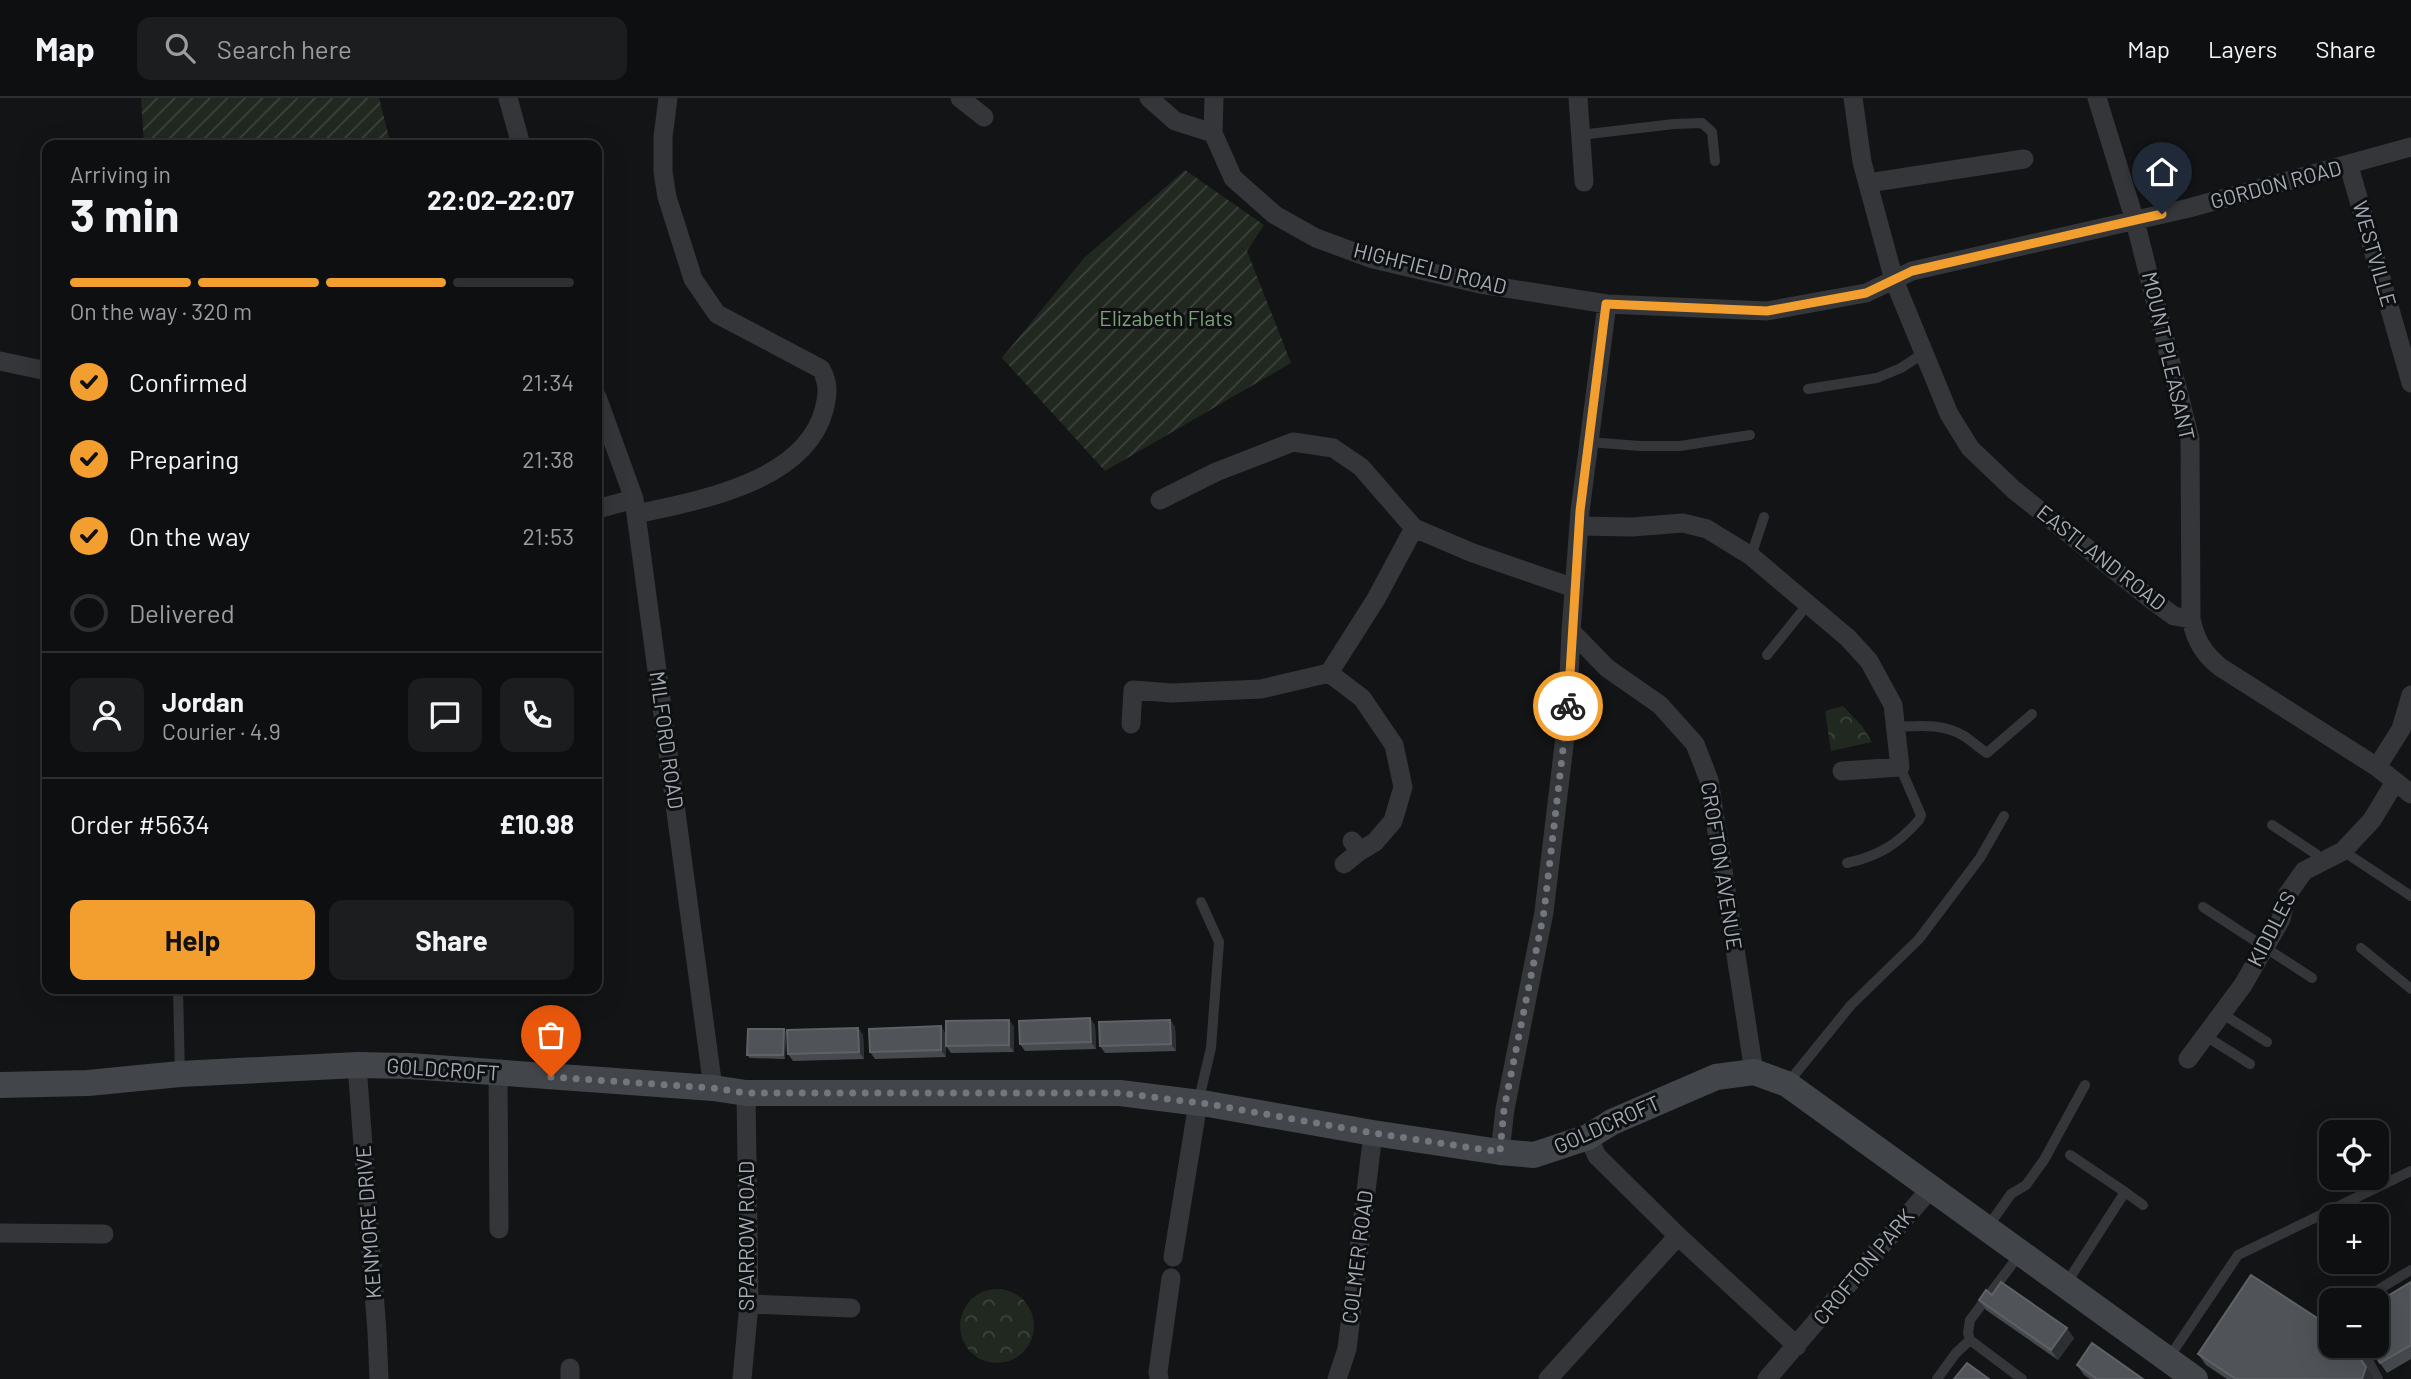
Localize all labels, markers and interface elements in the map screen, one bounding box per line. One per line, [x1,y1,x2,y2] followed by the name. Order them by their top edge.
[137,17,627,80] search box
[35,28,95,68] text: Map
[161,29,199,67] icon: search
[217,33,352,64] text: Search here
[2127,34,2170,63] text: Map
[2208,34,2277,63] text: Layers
[2315,34,2376,63] text: Share
[2132,142,2192,214] pin
[2143,153,2181,191] icon: home
[2207,154,2344,213] street label: GORDON ROAD
[70,160,171,188] text: Arriving in
[427,184,574,215] text: 22:02–22:07
[70,186,179,241] text: 3 min
[2348,198,2402,309] street label: WESTVILLE
[1351,236,1509,299] street label: HIGHFIELD ROAD
[2138,269,2201,442] street label: MOUNT PLEASANT
[70,297,252,325] text: On the way · 320 m
[1099,305,1233,330] park label: Elizabeth Flats
[70,363,108,401] icon: check
[129,366,248,397] text: Confirmed
[522,368,574,396] text: 21:34
[70,440,108,478] icon: check
[129,443,239,474] text: Preparing
[522,445,574,473] text: 21:38
[2032,499,2171,615] street label: EASTLAND ROAD
[70,517,108,555] icon: check
[129,520,250,551] text: On the way
[522,522,574,550] text: 21:53
[129,597,235,628] text: Delivered
[645,669,690,810] street label: MILFORD ROAD
[1533,671,1603,741] courier
[70,678,144,752] button: person
[408,678,482,752] button: chat
[500,678,574,752] button: phone
[162,686,244,717] text: Jordan
[1549,687,1587,725] icon: bike
[162,717,281,745] text: Courier · 4.9
[1697,780,1748,952] street label: CROFTON AVENUE
[70,808,210,839] text: Order #5634
[499,808,574,839] text: £10.98
[2241,887,2300,970] street label: KIDDLES
[70,900,315,980] button: Help
[329,900,574,980] button: Share
[521,1005,581,1077] pin
[532,1016,570,1054] icon: bag
[386,1052,501,1085] street label: GOLDCROFT
[1550,1089,1663,1158] street label: GOLDCROFT
[2319,1120,2389,1358] map controls
[2319,1120,2389,1190] button: locate
[350,1145,385,1300] street label: KENMORE DRIVE
[733,1161,758,1311] street label: SPARROW ROAD
[1336,1189,1377,1325] street label: COLMER ROAD
[1807,1203,1919,1329] street label: CROFTON PARK
[2319,1204,2389,1274] button: +
[2319,1288,2389,1358] button: −

